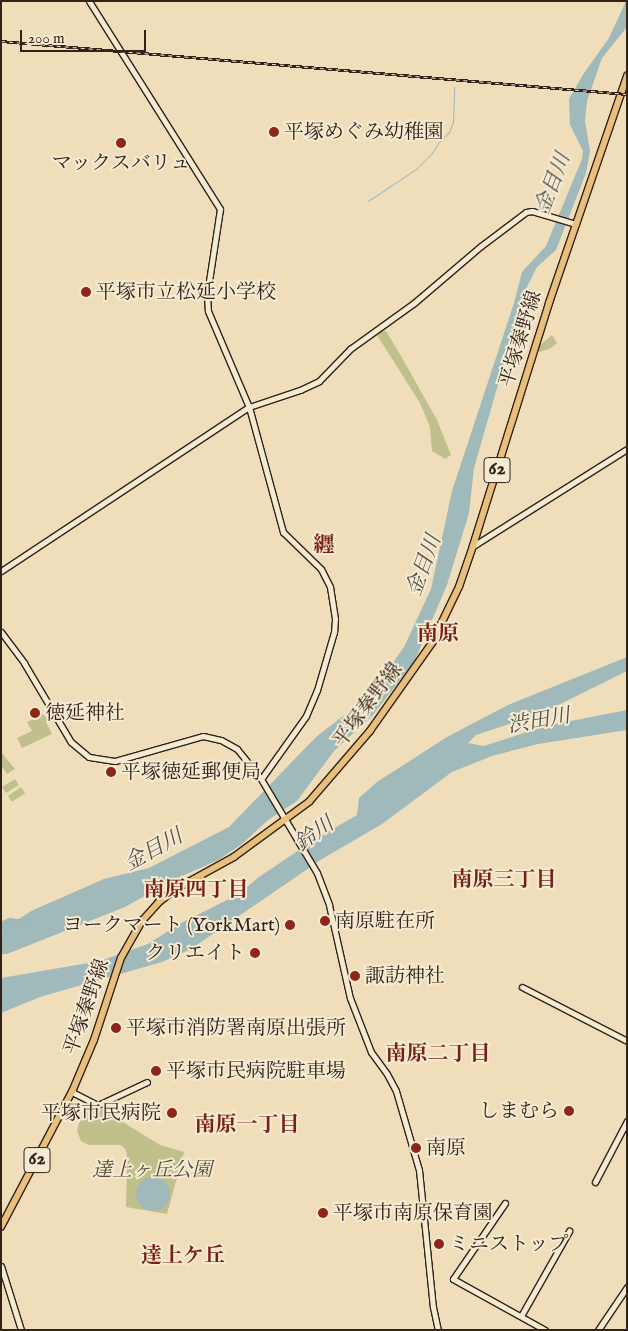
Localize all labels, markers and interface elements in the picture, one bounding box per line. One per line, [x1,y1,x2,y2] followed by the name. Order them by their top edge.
[22,20,149,52] scale bar
[28,29,65,48] text: 200 m
[284,120,444,144] place label: 平塚めぐみ幼稚園
[268,126,280,138] marker: 平塚めぐみ幼稚園
[115,137,127,149] marker: マックスバリュ
[531,150,577,218] water label: 金目川
[51,151,191,175] place label: マックスバリュ
[96,280,276,304] place label: 平塚市立松延小学校
[80,286,92,298] marker: 平塚市立松延小学校
[495,288,547,390] street label: 平塚秦野線
[483,454,511,486] road number: 62
[402,532,448,600] water label: 金目川
[314,533,334,559] district label: 纒
[417,622,459,648] district label: 南原
[328,658,408,752] street label: 平塚秦野線
[45,701,125,725] place label: 徳延神社
[506,704,572,740] water label: 渋田川
[29,707,41,719] marker: 徳延神社
[121,760,261,784] place label: 平塚徳延郵便局
[105,766,117,778] marker: 平塚徳延郵便局
[291,812,339,858] water label: 鈴川
[120,825,188,877] water label: 金目川
[452,868,556,894] district label: 南原三丁目
[144,878,248,904] district label: 南原四丁目
[335,909,435,933] place label: 南原駐在所
[62,913,280,937] place label: ヨークマート (YorkMart)
[319,915,331,927] marker: 南原駐在所
[284,919,296,931] marker: ヨークマート (YorkMart)
[145,941,245,965] place label: クリエイト
[249,947,261,959] marker: クリエイト
[59,956,115,1058] street label: 平塚秦野線
[365,964,445,988] place label: 諏訪神社
[349,970,361,982] marker: 諏訪神社
[126,1016,346,1040] place label: 平塚市消防署南原出張所
[110,1022,122,1034] marker: 平塚市消防署南原出張所
[386,1042,490,1068] district label: 南原二丁目
[166,1059,346,1083] place label: 平塚市民病院駐車場
[150,1065,162,1077] marker: 平塚市民病院駐車場
[479,1099,559,1123] place label: しまむら
[41,1101,161,1125] place label: 平塚市民病院
[563,1105,575,1117] marker: しまむら
[165,1106,179,1120] marker: 平塚市民病院
[195,1113,299,1139] district label: 南原一丁目
[426,1136,466,1160] place label: 南原
[410,1142,422,1154] marker: 南原
[23,1144,51,1176] road number: 62
[92,1158,212,1182] park label: 達上ヶ丘公園
[333,1201,493,1225] place label: 平塚市南原保育園
[317,1207,329,1219] marker: 平塚市南原保育園
[449,1232,569,1256] place label: ミニストップ
[433,1238,445,1250] marker: ミニストップ
[141,1244,225,1270] district label: 達上ケ丘

